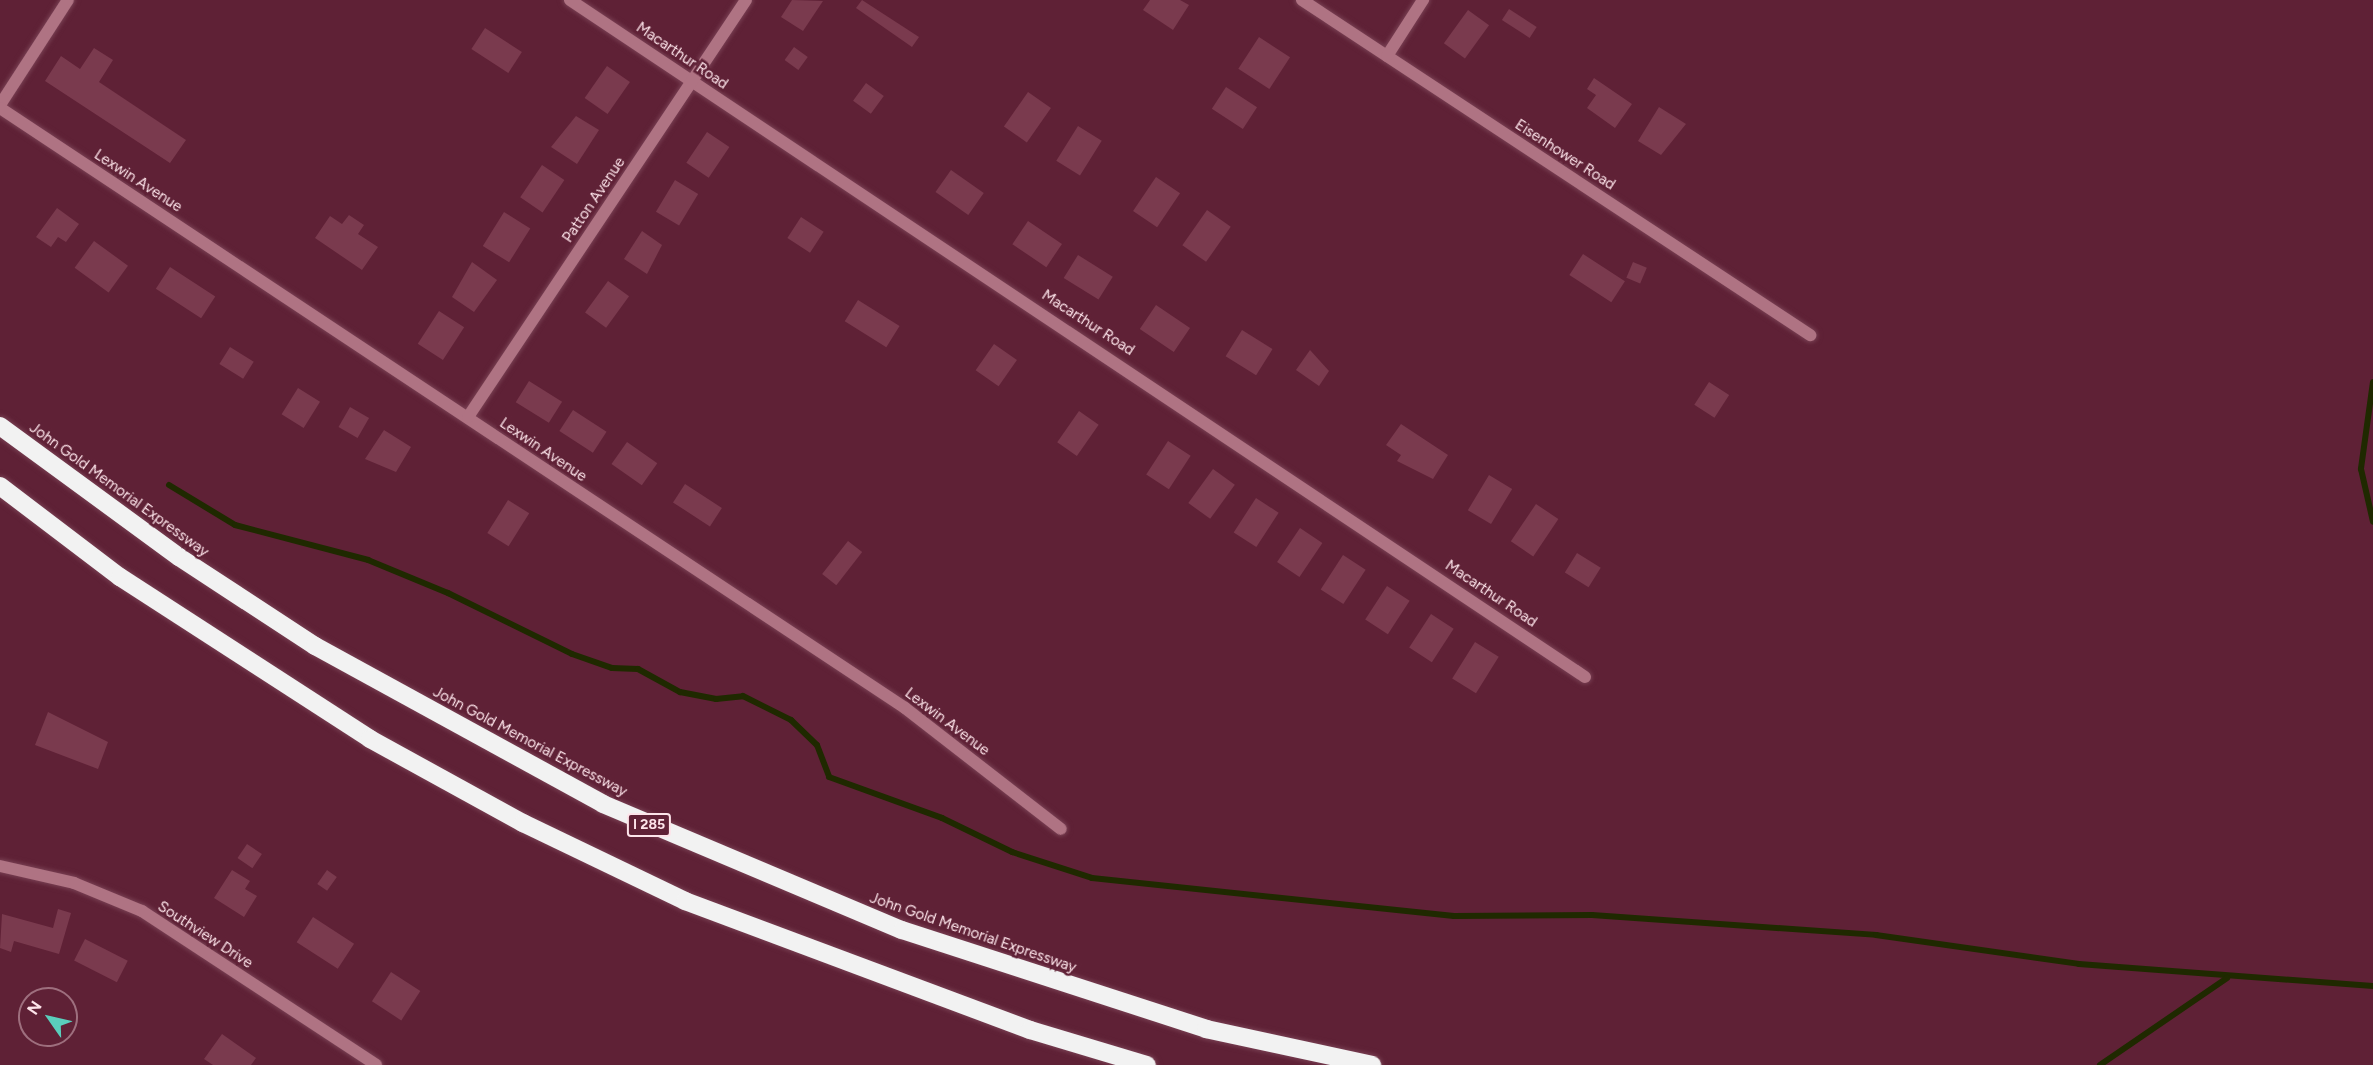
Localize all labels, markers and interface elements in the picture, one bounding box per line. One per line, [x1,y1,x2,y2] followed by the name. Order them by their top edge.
[633,19,731,93] street label: Macarthur Road
[1512,116,1618,194] street label: Eisenhower Road
[91,146,185,216] street label: Lexwin Avenue
[559,154,629,246] street label: Patton Avenue
[1038,286,1138,360] street label: Macarthur Road
[496,414,590,486] street label: Lexwin Avenue
[26,419,212,561] street label: John Gold Memorial Expressway
[1442,557,1540,631] street label: Macarthur Road
[430,683,630,801] street label: John Gold Memorial Expressway
[901,684,993,760] street label: Lexwin Avenue
[626,814,672,836] road number: I 285
[867,889,1079,977] street label: John Gold Memorial Expressway
[154,898,256,972] street label: Southview Drive
[18,987,78,1047] north arrow
[23,997,46,1018] text: N

